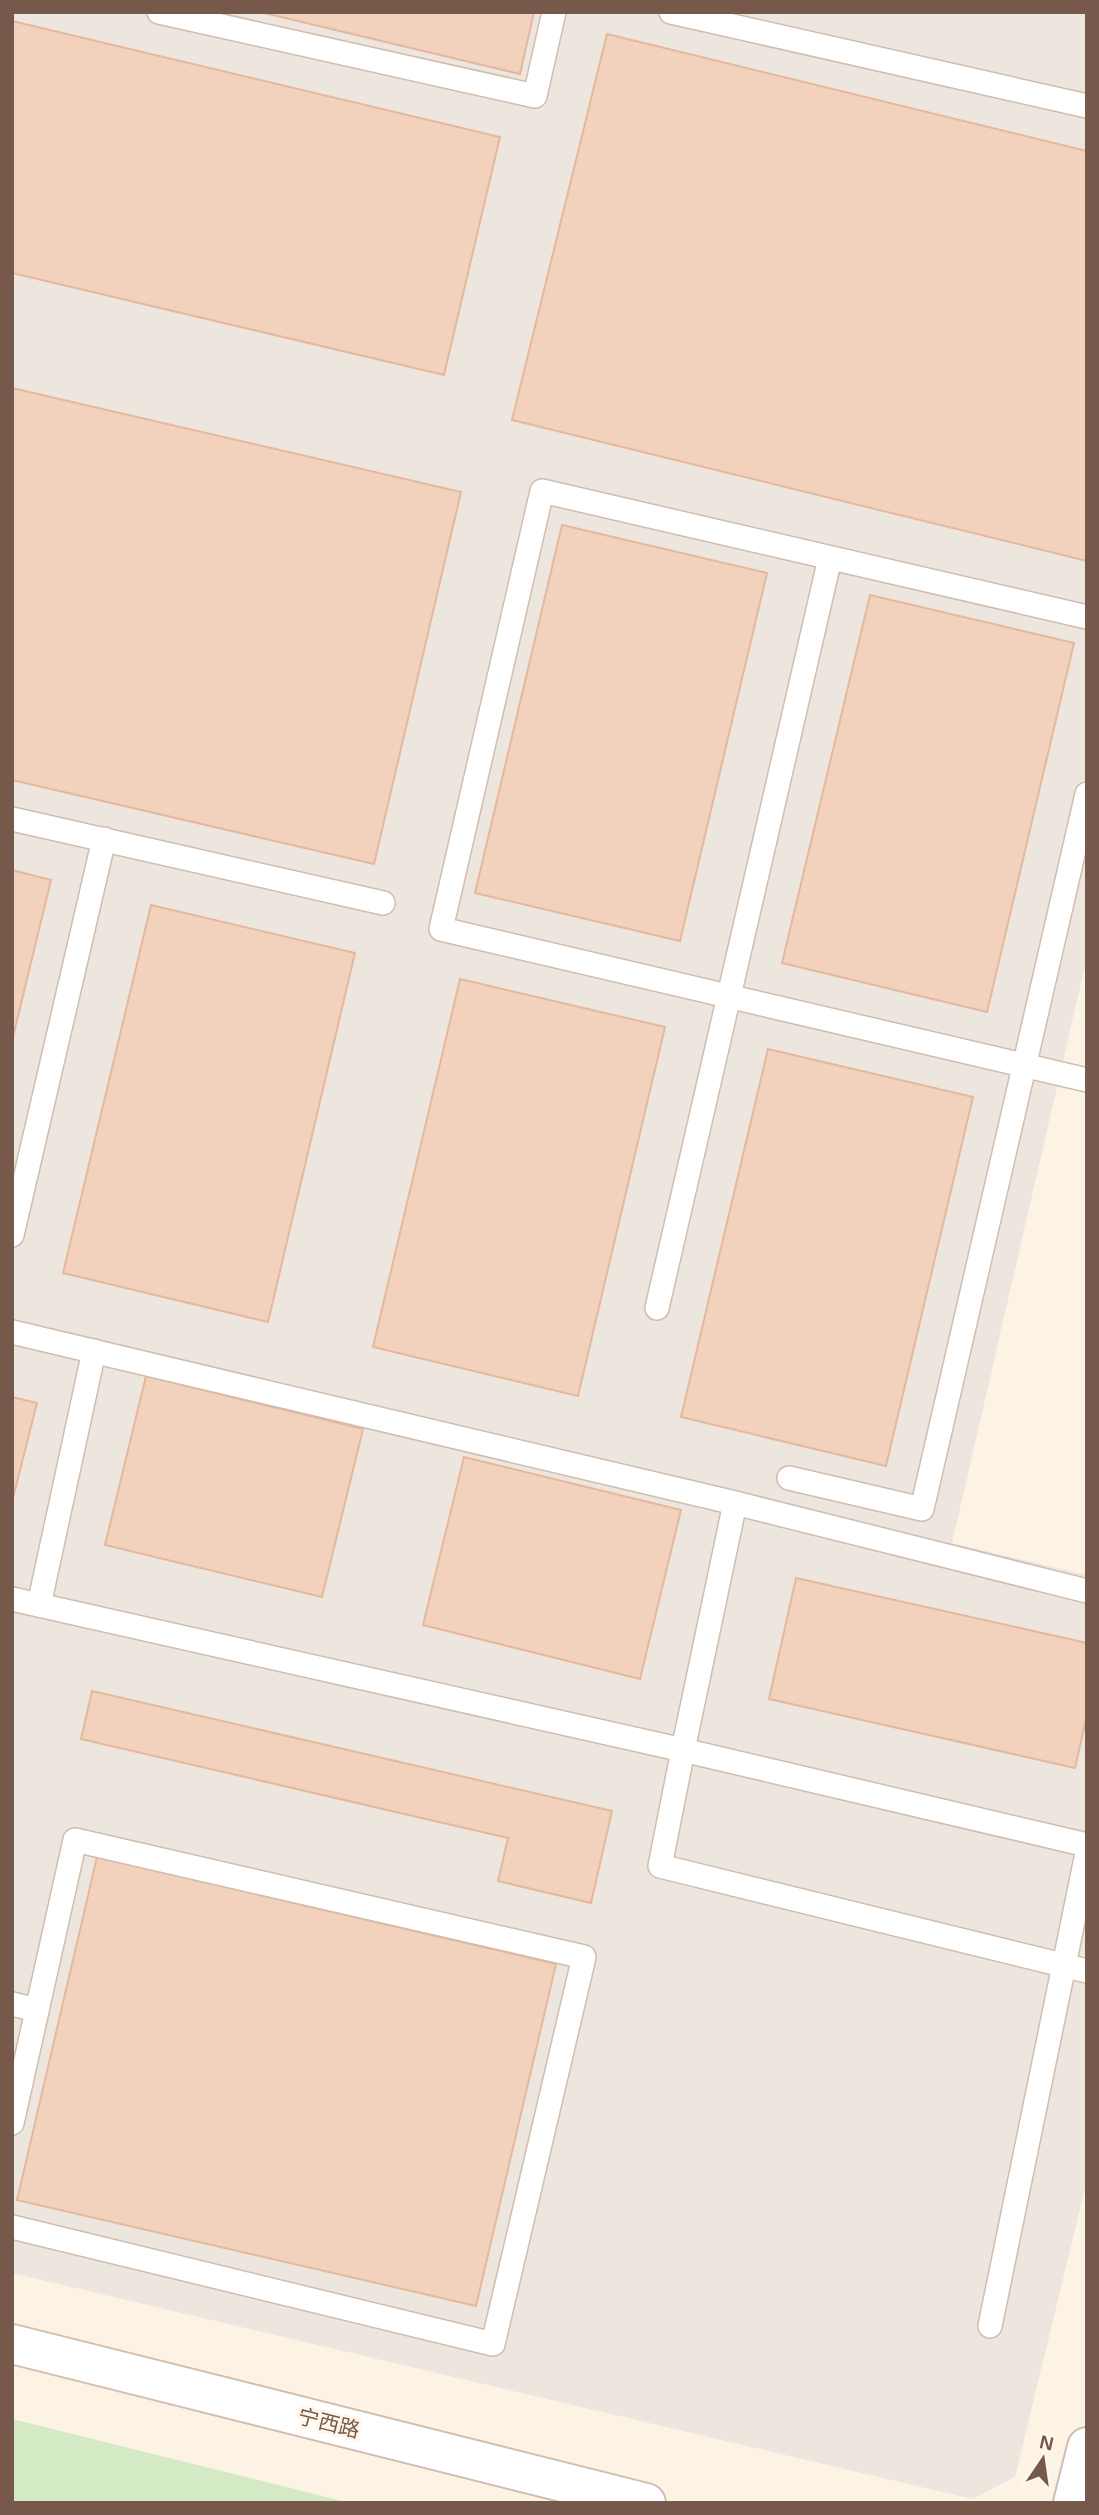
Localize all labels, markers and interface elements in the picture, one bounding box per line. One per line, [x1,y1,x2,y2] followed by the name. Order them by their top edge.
[296,2404,362,2442] street label: 宁西路
[1008,2424,1078,2494] north arrow
[1038,2431,1056,2455] text: N

